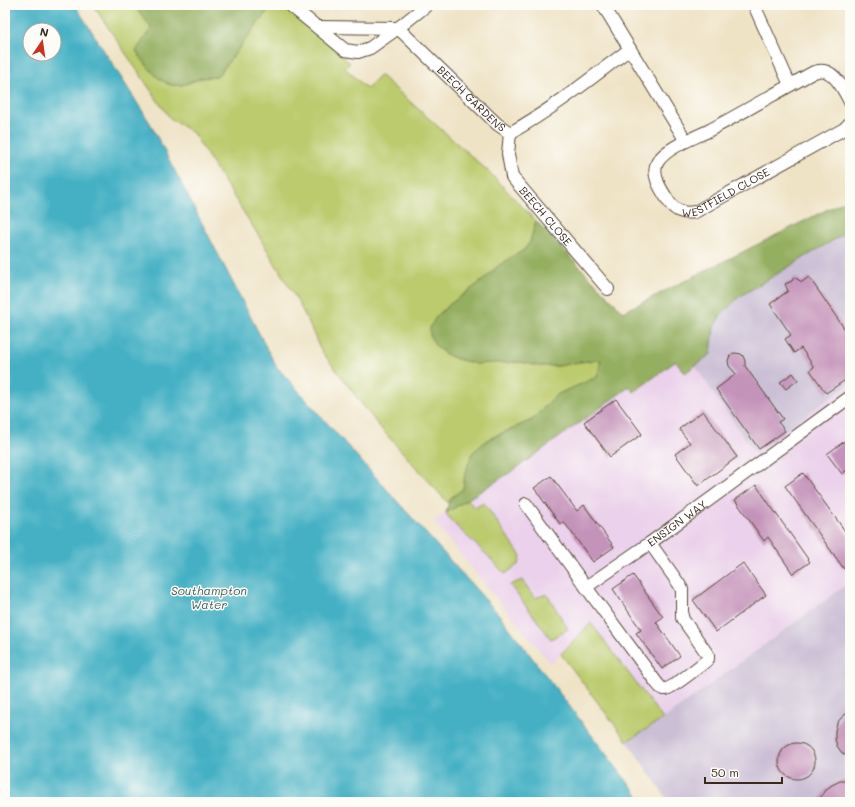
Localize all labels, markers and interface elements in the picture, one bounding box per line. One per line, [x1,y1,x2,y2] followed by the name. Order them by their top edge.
[22,22,62,62] north arrow
[39,24,50,40] text: N
[434,62,509,135] street label: BEECH GARDENS
[681,164,772,220] street label: WESTFIELD CLOSE
[516,183,576,249] street label: BEECH CLOSE
[644,496,709,550] street label: ENSIGN WAY
[171,582,247,612] water label: Southampton Water
[705,759,782,785] scale bar
[711,764,739,780] text: 50 m

